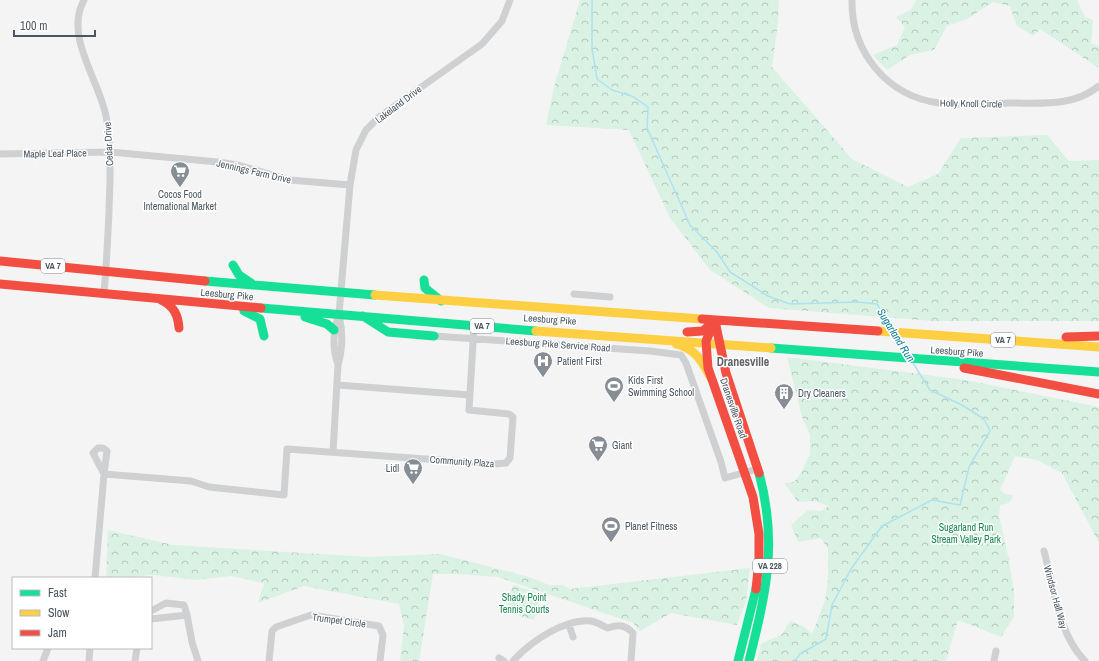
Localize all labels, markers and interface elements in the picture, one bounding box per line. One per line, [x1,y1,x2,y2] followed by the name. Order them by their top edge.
[14,12,95,38] scale bar
[20,18,47,34] text: 100 m
[372,82,425,126] street label: Lakeland Drive
[940,96,1003,111] street label: Holly Knoll Circle
[101,121,116,166] street label: Cedar Drive
[23,146,87,161] street label: Maple Leaf Place
[215,157,293,186] street label: Jennings Farm Drive
[169,160,191,188] supermarket icon: Cocos Food International Market
[144,188,217,213] place label: Cocos Food International Market
[41,259,65,273] road number: VA 7
[200,286,254,303] street label: Leesburg Pike
[874,306,918,364] water label: Sugarland Run
[523,311,577,328] street label: Leesburg Pike
[470,319,494,333] road number: VA 7
[991,333,1015,347] road number: VA 7
[505,334,611,355] street label: Leesburg Pike Service Road
[930,343,984,360] street label: Leesburg Pike
[532,350,554,378] hospital icon: Patient First
[717,354,770,370] district label: Dranesville
[557,355,602,368] place label: Patient First
[628,374,694,399] place label: Kids First Swimming School
[603,375,625,403] sports icon: Kids First Swimming School
[717,376,750,440] street label: Dranesville Road
[773,382,795,410] building icon: Dry Cleaners
[798,387,846,400] place label: Dry Cleaners
[587,434,609,462] supermarket icon: Giant
[612,439,633,452] place label: Giant
[429,453,495,470] street label: Community Plaza
[402,457,424,485] supermarket icon: Lidl
[386,462,399,475] place label: Lidl
[600,515,622,543] sports icon: Planet Fitness
[625,520,677,533] place label: Planet Fitness
[931,521,1002,546] park label: Sugarland Run Stream Valley Park
[753,559,787,573] road number: VA 228
[1041,564,1070,631] street label: Windsor Hall Way
[12,577,152,649] legend
[48,585,67,601] text: Fast
[499,591,549,616] park label: Shady Point Tennis Courts
[48,605,70,621] text: Slow
[311,610,367,631] street label: Trumpet Circle
[48,625,67,641] text: Jam

